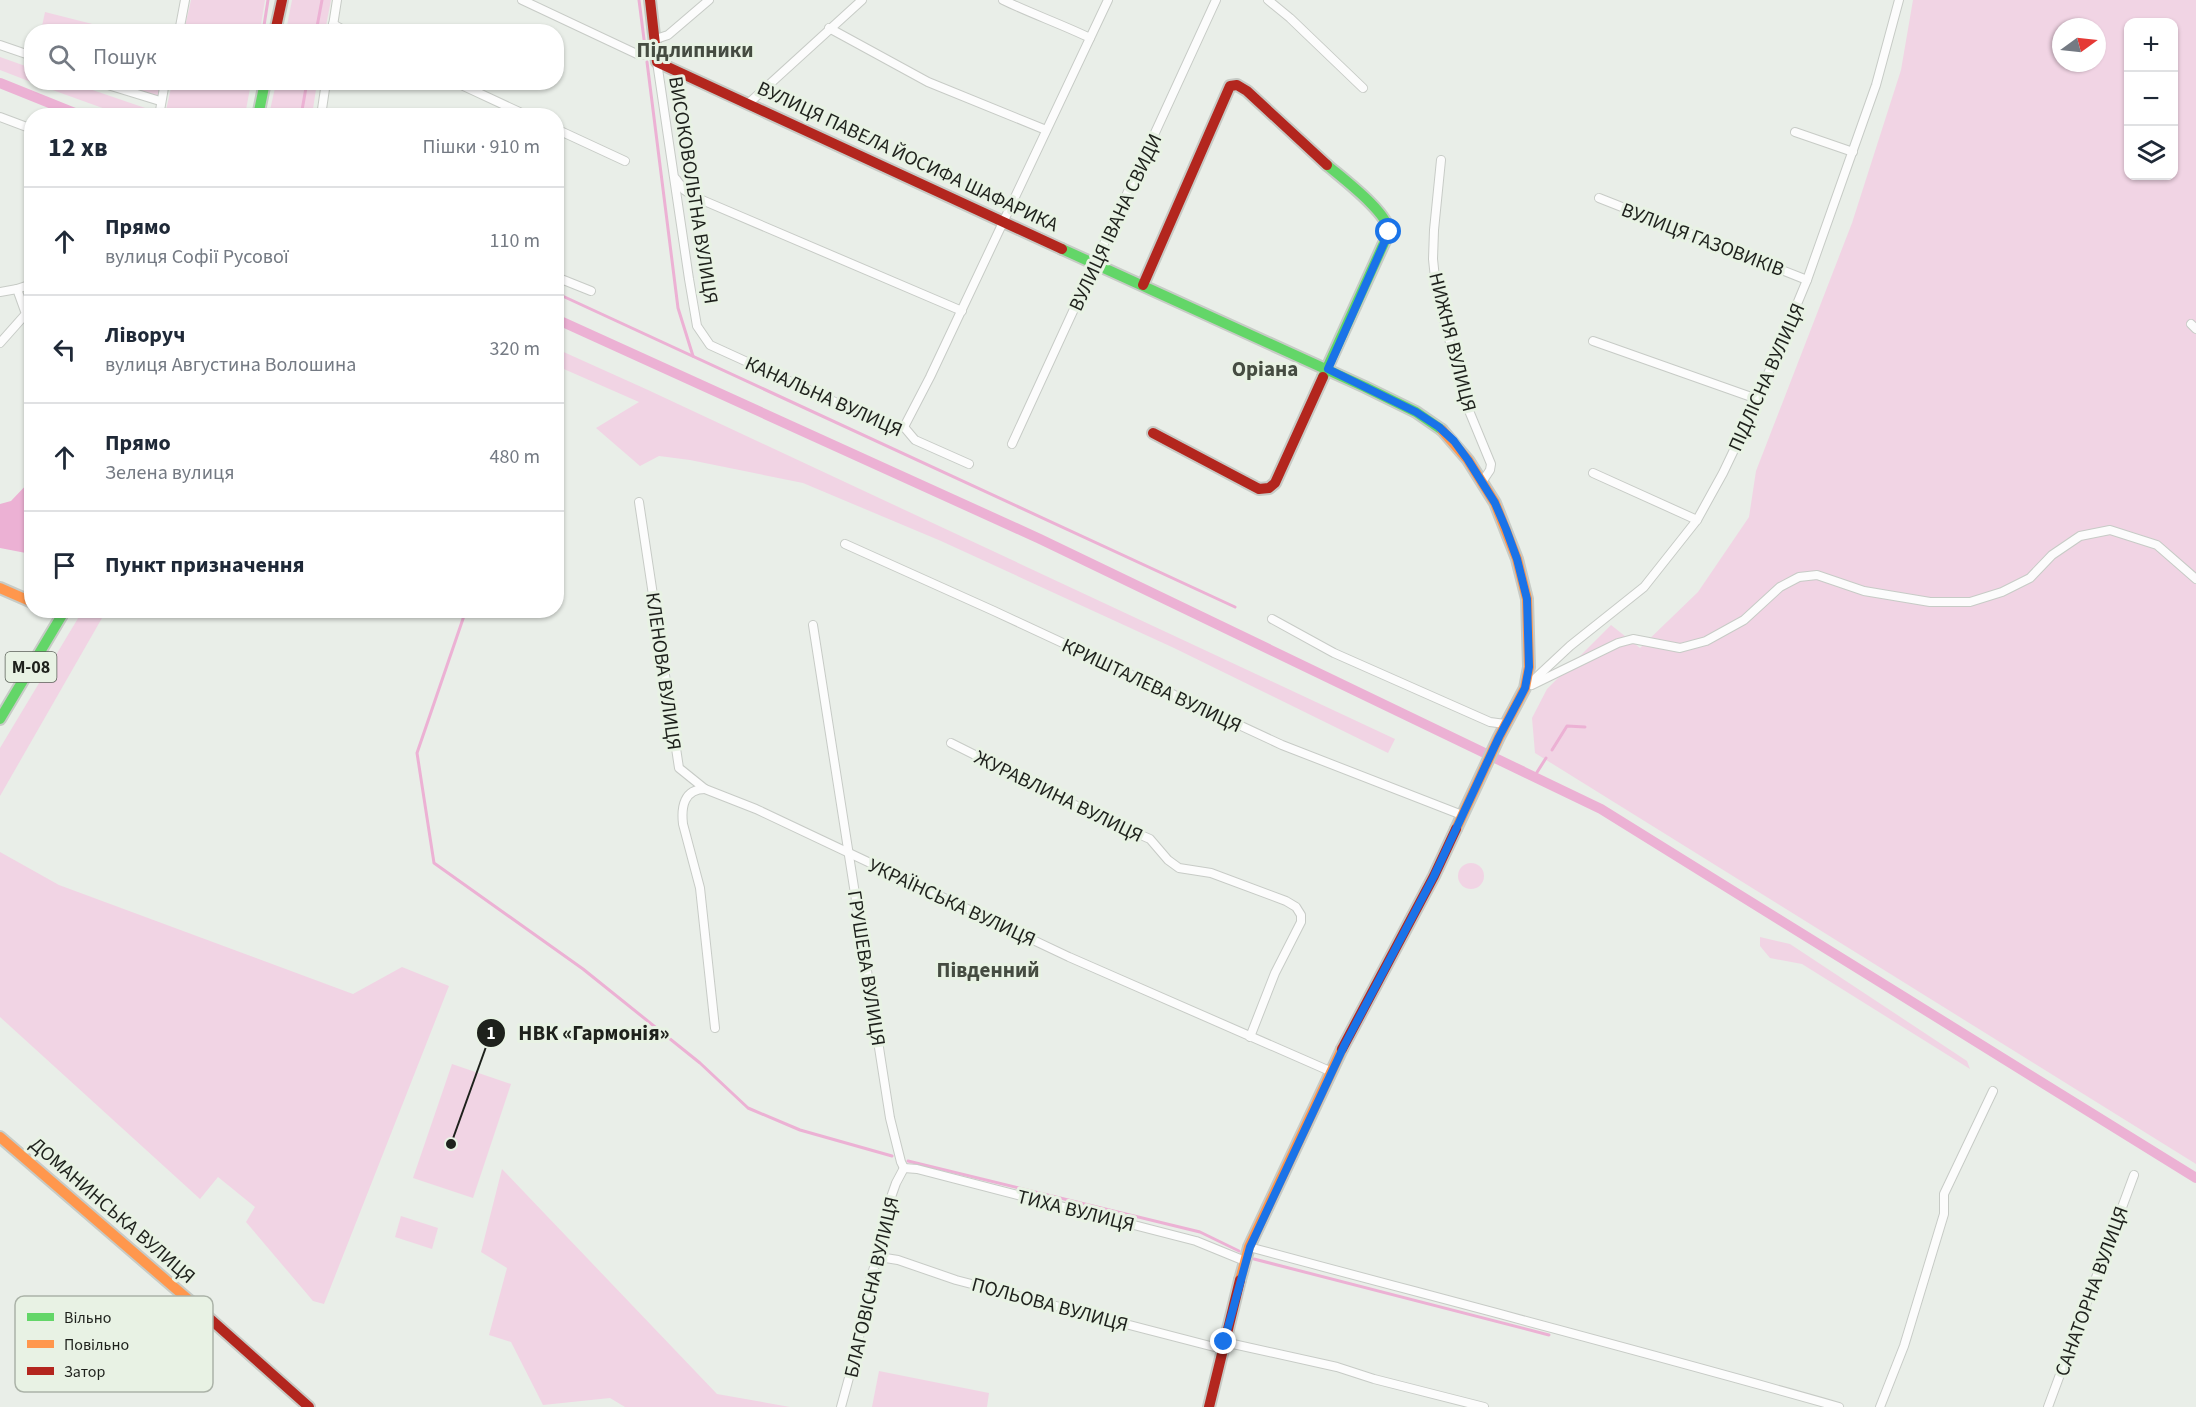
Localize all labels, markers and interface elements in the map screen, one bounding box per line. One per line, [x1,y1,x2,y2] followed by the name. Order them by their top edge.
[2052,18,2106,72] north arrow
[2124,18,2178,180] map controls
[2124,18,2178,72] button: +
[24,24,564,90] search box
[636,35,754,65] district label: Підлипники
[45,41,78,74] icon: search
[93,41,157,73] text: Пошук
[2124,72,2178,126] button: −
[661,74,725,306] street label: ВИСОКОВОЛЬТНА ВУЛИЦЯ
[752,75,1063,239] street label: ВУЛИЦЯ ПАВЕЛА ЙОСИФА ШАФАРИКА
[2124,126,2178,180] button: layers
[48,129,108,166] text: 12 хв
[1062,129,1169,316] street label: ВУЛИЦЯ ІВАНА СВИДИ
[423,133,540,161] text: Пішки · 910 m
[1617,196,1788,284] street label: ВУЛИЦЯ ГАЗОВИКІВ
[105,211,171,243] text: Прямо
[1375,218,1401,244] route start
[48,225,81,258] icon: ahead
[490,227,540,255] text: 110 m
[105,243,289,271] text: вулиця Софії Русової
[1421,270,1483,415] street label: НИЖНЯ ВУЛИЦЯ
[1722,299,1812,456] street label: ПІДЛІСНА ВУЛИЦЯ
[105,319,185,351] text: Ліворуч
[48,333,81,366] icon: left
[490,335,540,363] text: 320 m
[740,350,907,444] street label: КАНАЛЬНА ВУЛИЦЯ
[105,351,356,379] text: вулиця Августина Волошина
[1232,354,1298,384] district label: Оріана
[105,427,171,459] text: Прямо
[48,441,81,474] icon: ahead
[490,443,540,471] text: 480 m
[105,459,234,487] text: Зелена вулиця
[48,549,81,582] icon: arrive
[105,549,305,581] text: Пункт призначення
[638,590,688,752] street label: КЛЕНОВА ВУЛИЦЯ
[1057,632,1246,740] street label: КРИШТАЛЕВА ВУЛИЦЯ
[6,652,57,682] road number: М-08
[970,744,1148,850] street label: ЖУРАВЛИНА ВУЛИЦЯ
[863,852,1040,954] street label: УКРАЇНСЬКА ВУЛИЦЯ
[840,888,892,1048] street label: ГРУШЕВА ВУЛИЦЯ
[937,955,1039,985] district label: Південний
[476,1013,682,1052] callout: НВК «Гармонія»
[518,1018,670,1048] text: НВК «Гармонія»
[486,1021,496,1046] text: 1
[24,1131,201,1291] street label: ДОМАНИНСЬКА ВУЛИЦЯ
[1014,1183,1137,1239] street label: ТИХА ВУЛИЦЯ
[838,1194,906,1380] street label: БЛАГОВІСНА ВУЛИЦЯ
[2048,1202,2136,1380] street label: САНАТОРНА ВУЛИЦЯ
[968,1271,1131,1339] street label: ПОЛЬОВА ВУЛИЦЯ
[15,1296,213,1392] legend
[64,1307,111,1329] text: Вільно
[1210,1328,1236,1354] route end
[64,1334,129,1356] text: Повільно
[64,1361,105,1383] text: Затор

